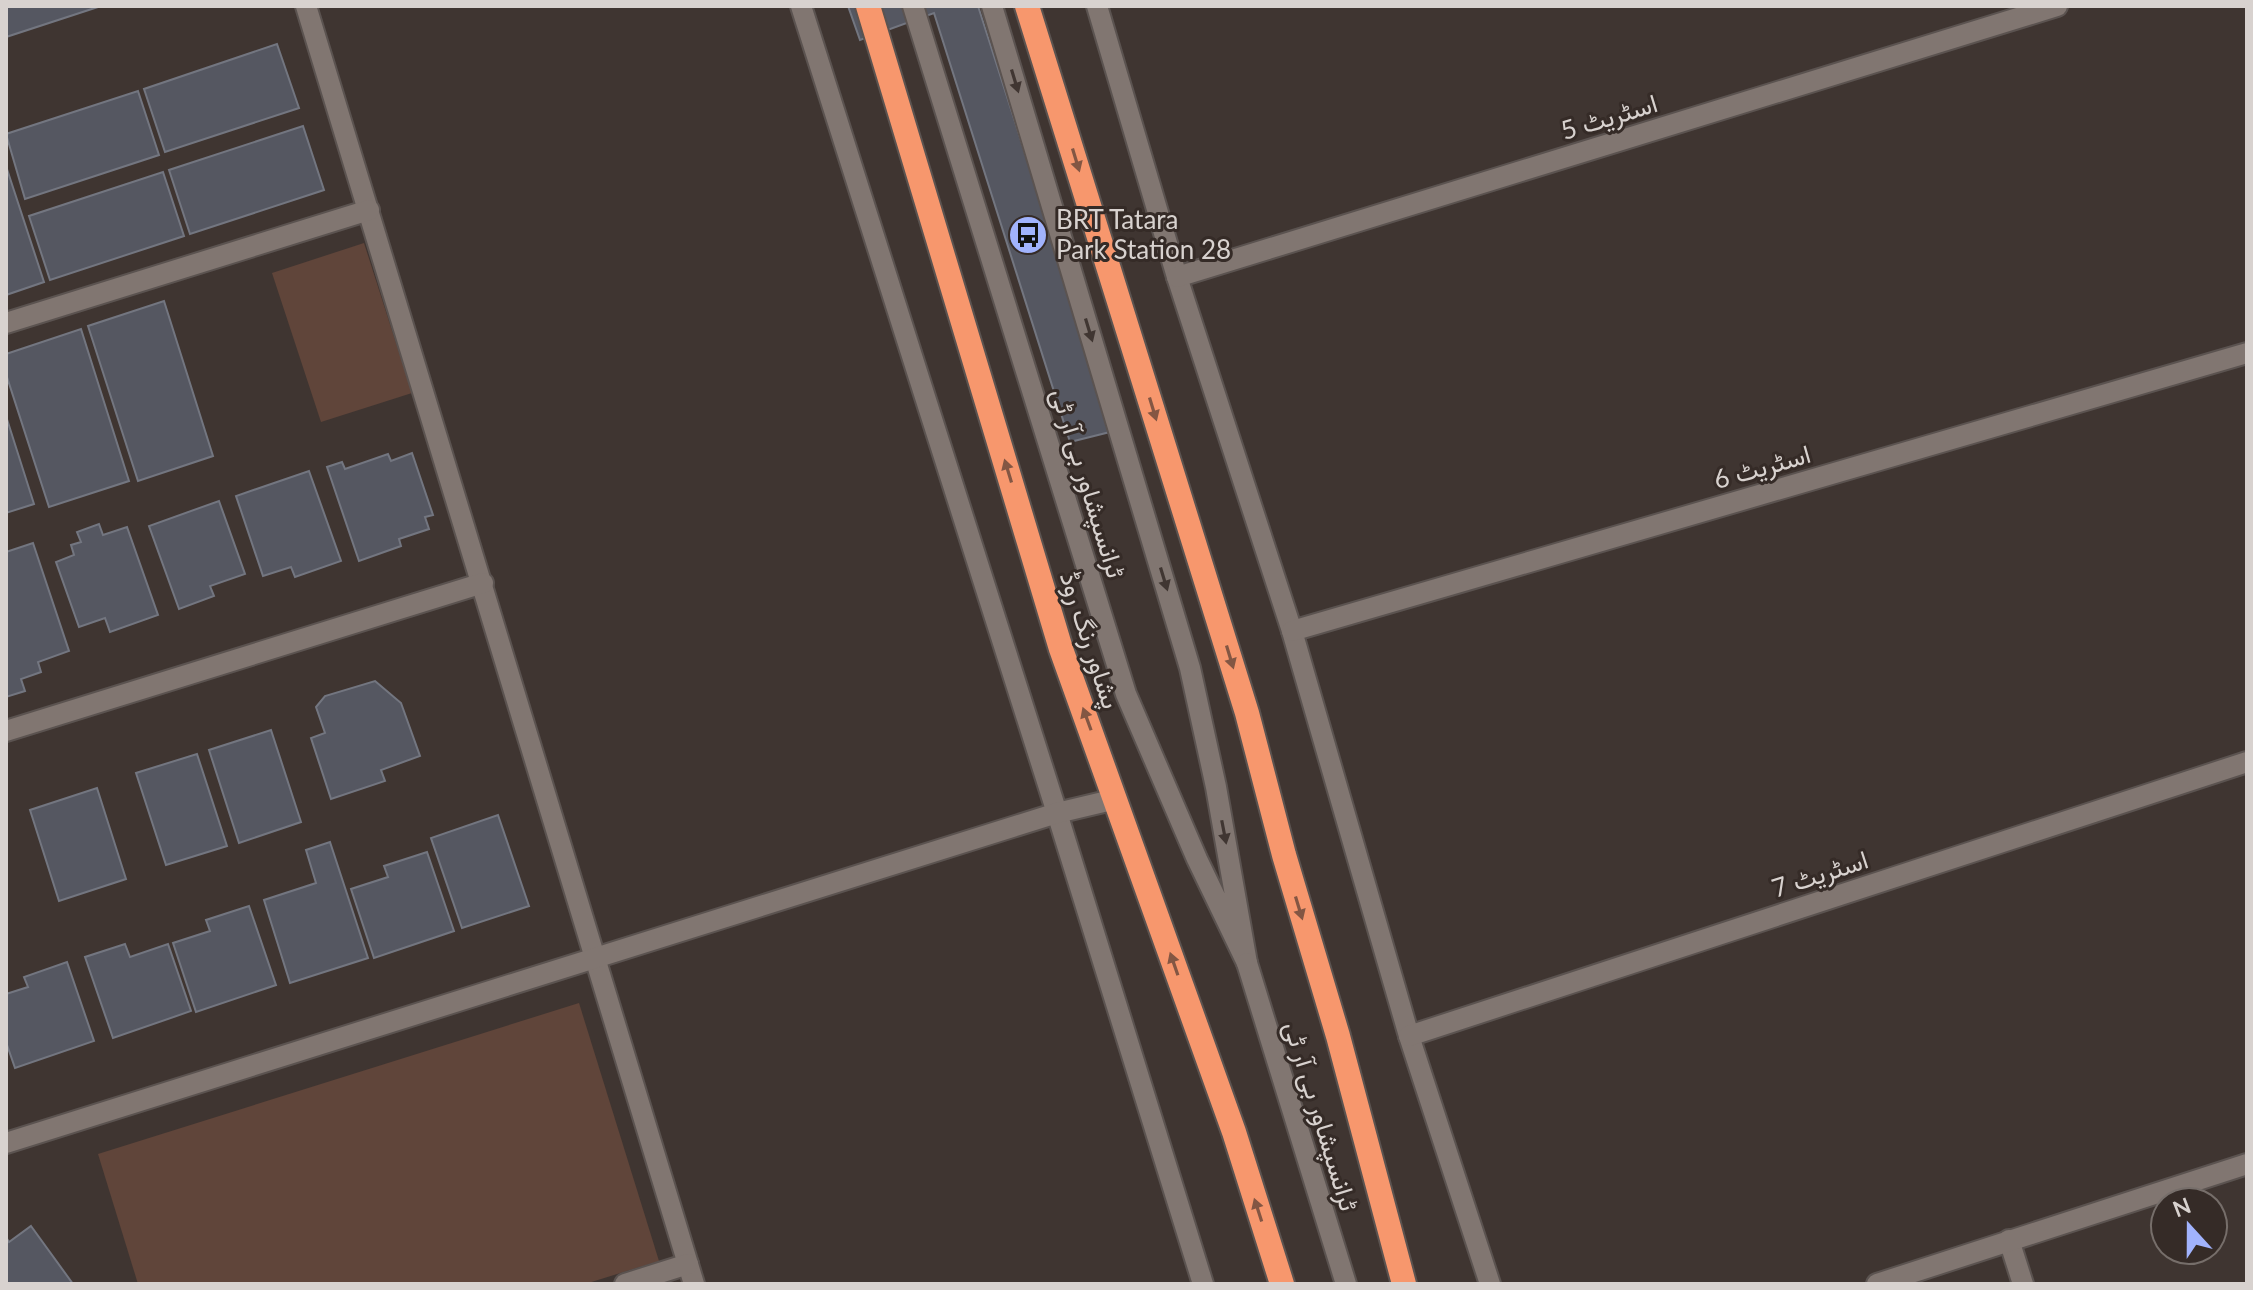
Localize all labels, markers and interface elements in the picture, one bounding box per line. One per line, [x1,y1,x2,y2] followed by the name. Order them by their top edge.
[1009,69,1022,93] one-way arrow
[1557,86,1661,147] street label: اسٹریٹ 5
[1070,149,1083,173] one-way arrow
[1056,203,1231,265] place label: BRT Tatara Park Station 28
[1007,214,1049,256] bus stop icon: BRT Tatara Park Station 28
[1083,318,1096,342] one-way arrow
[1042,384,1133,582] street label: ٹرانسپشاور بی آر ٹی
[1147,397,1160,421] one-way arrow
[1710,437,1814,496] street label: اسٹریٹ 6
[1001,459,1014,483] one-way arrow
[1051,567,1128,713] street label: پشاور رنگ روڈ
[1158,567,1171,591] one-way arrow
[1224,646,1237,670] one-way arrow
[1080,707,1093,731] one-way arrow
[1219,819,1231,844] one-way arrow
[1767,842,1872,905] street label: اسٹریٹ 7
[1293,896,1306,920] one-way arrow
[1168,951,1180,975] one-way arrow
[1275,1017,1366,1215] street label: ٹرانسپشاور بی آر ٹی
[2149,1186,2229,1266] north arrow
[2169,1191,2194,1223] text: N
[1251,1197,1264,1221] one-way arrow

